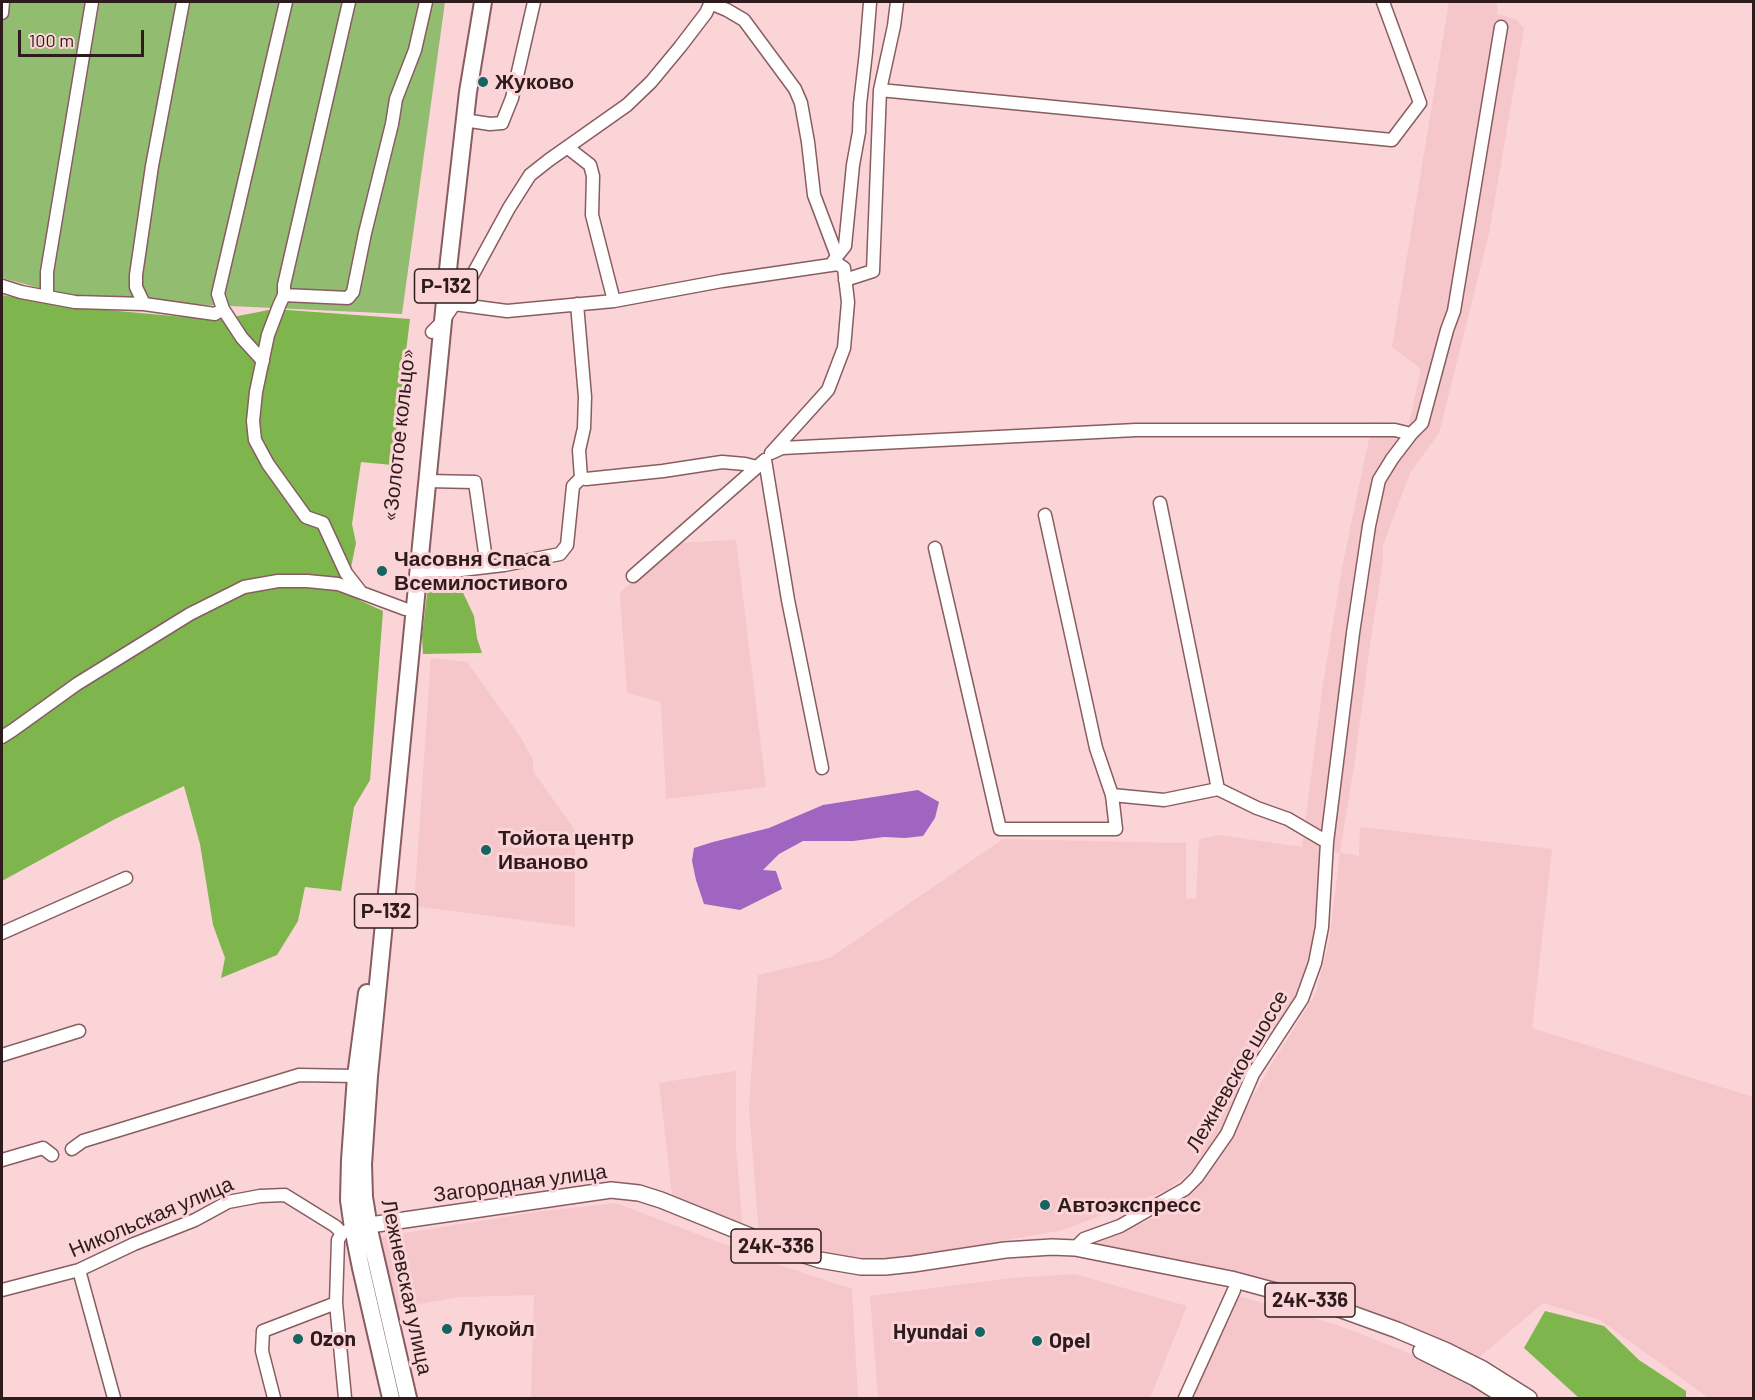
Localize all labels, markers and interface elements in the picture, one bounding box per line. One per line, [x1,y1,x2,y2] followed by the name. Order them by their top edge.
[21,18,147,56] scale bar
[29,29,74,51] text: 100 m
[495,69,574,95] place label: Жуково
[476,75,490,89] marker: Жуково
[414,269,478,303] road number: Р-132
[377,347,421,523] street label: «Золотое кольцо»
[394,546,568,596] place label: Часовня Спаса Всемилостивого
[375,564,389,578] marker: Часовня Спаса Всемилостивого
[498,825,634,875] place label: Тойота центр Иваново
[479,843,493,857] marker: Тойота центр Иваново
[354,894,418,928] road number: Р-132
[1181,986,1293,1156] street label: Лежневское шоссе
[432,1158,608,1208] street label: Загородная улица
[65,1171,237,1263] street label: Никольская улица
[1057,1192,1201,1218] place label: Автоэкспресс
[376,1197,438,1377] street label: Лежневская улица
[1038,1198,1052,1212] marker: Автоэкспресс
[731,1229,821,1263] road number: 24К-336
[1265,1283,1355,1317] road number: 24К-336
[459,1316,535,1342] place label: Лукойл
[893,1319,968,1345] place label: Hyundai
[440,1322,454,1336] marker: Лукойл
[973,1325,987,1339] marker: Hyundai
[310,1326,356,1352] place label: Ozon
[1049,1328,1090,1354] place label: Opel
[291,1332,305,1346] marker: Ozon
[1030,1334,1044,1348] marker: Opel

